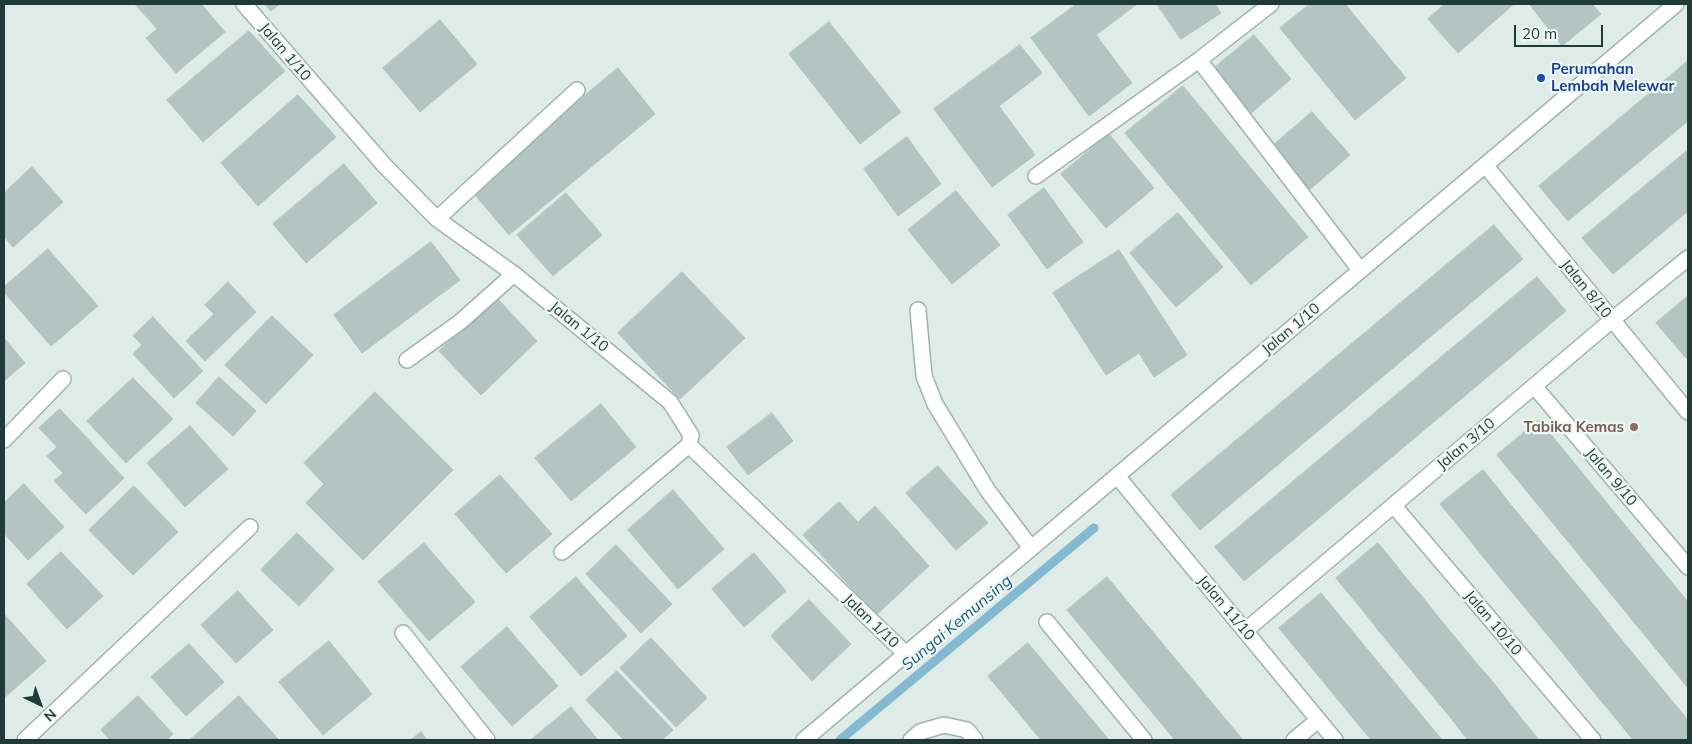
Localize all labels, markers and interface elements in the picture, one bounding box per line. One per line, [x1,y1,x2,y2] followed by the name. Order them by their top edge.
[1517,15,1606,47] scale bar
[255,19,315,85] street label: Jalan 1/10
[1522,24,1557,43] text: 20 m
[1551,60,1674,95] place label: Perumahan Lembah Melewar
[1535,72,1547,84] marker: Perumahan Lembah Melewar
[1557,256,1615,322] street label: Jalan 8/10
[546,298,612,356] street label: Jalan 1/10
[1258,299,1324,359] street label: Jalan 1/10
[1433,414,1499,474] street label: Jalan 3/10
[1523,418,1624,436] place label: Tabika Kemas
[1628,421,1640,433] marker: Tabika Kemas
[1581,444,1641,510] street label: Jalan 9/10
[898,571,1016,675] water label: Sungai Kemunsing
[1194,572,1258,644] street label: Jalan 11/10
[1461,587,1525,659] street label: Jalan 10/10
[839,590,903,652] street label: Jalan 1/10
[15,679,65,729] north arrow
[40,705,60,725] text: N

